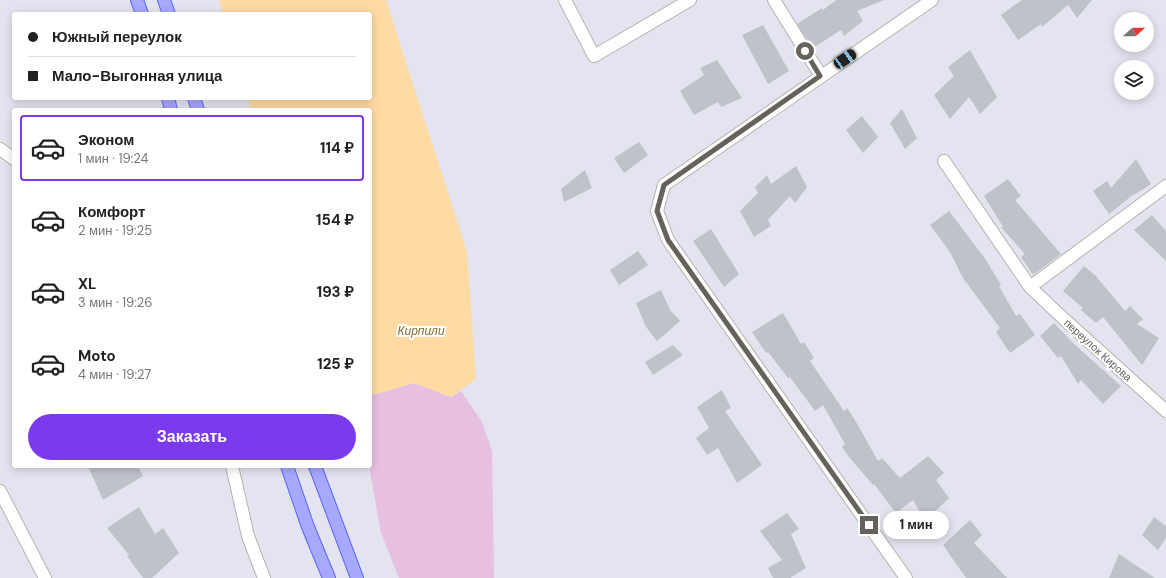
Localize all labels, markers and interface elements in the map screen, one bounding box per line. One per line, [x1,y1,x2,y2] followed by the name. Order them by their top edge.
[1114,12,1154,52] north arrow
[1114,12,1154,100] map controls
[52,27,182,47] text: Южный переулок
[796,42,814,60] route start
[832,47,858,71] car
[1114,60,1154,100] button: layers
[52,66,222,86] text: Мало-Выгонная улица
[30,130,66,166] icon: car
[78,130,134,150] text: Эконом
[320,138,354,158] text: 114 ₽
[78,150,148,167] text: 1 мин · 19:24
[30,202,66,238] icon: car
[78,202,145,222] text: Комфорт
[316,210,354,230] text: 154 ₽
[78,222,152,239] text: 2 мин · 19:25
[30,274,66,310] icon: car
[78,274,96,294] text: XL
[317,282,354,302] text: 193 ₽
[78,294,153,311] text: 3 мин · 19:26
[1061,316,1135,385] street label: переулок Кирова
[397,323,445,339] water label: Кирпили
[30,346,66,382] icon: car
[78,346,116,366] text: Moto
[317,354,354,374] text: 125 ₽
[78,366,151,383] text: 4 мин · 19:27
[28,414,356,460] button: Заказать
[883,511,949,539] callout: 1 мин
[860,516,878,534] route end
[899,516,933,533] text: 1 мин

